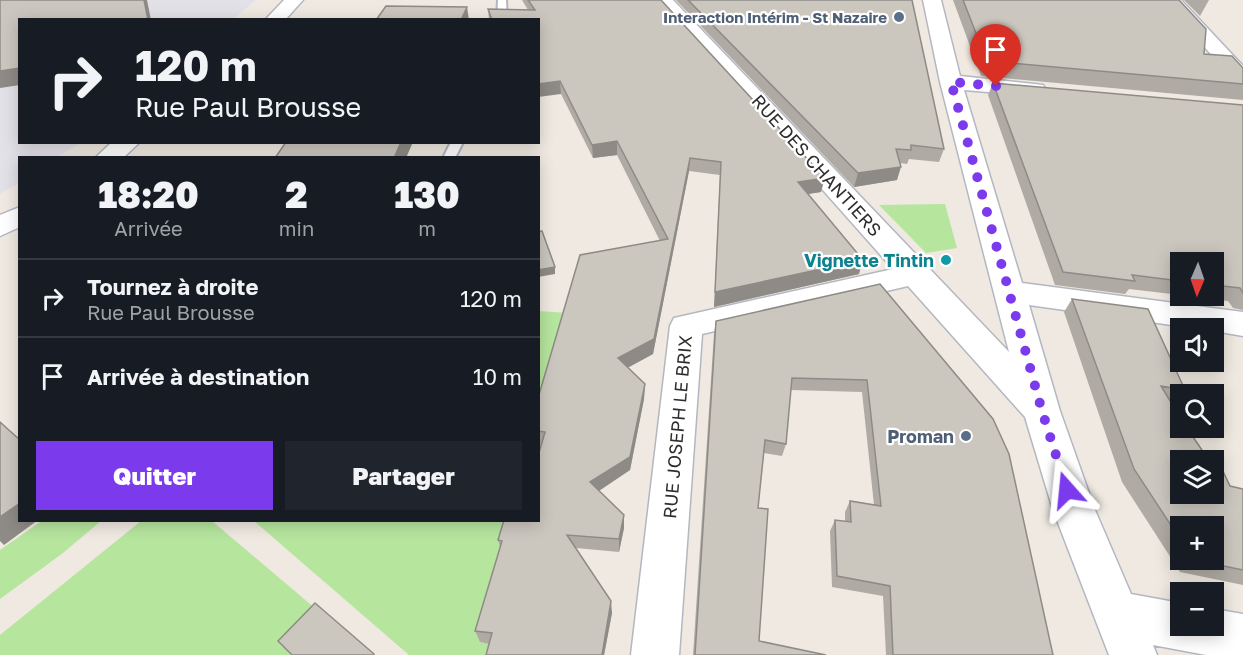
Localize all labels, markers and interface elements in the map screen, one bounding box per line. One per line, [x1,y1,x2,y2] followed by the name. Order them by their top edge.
[663,8,887,26] place label: Interaction Intérim - St Nazaire
[892,10,906,24] marker: Interaction Intérim - St Nazaire
[970,24,1021,86] pin
[979,33,1012,66] icon: arrive
[135,40,257,90] text: 120 m
[36,42,114,120] icon: right
[747,89,887,241] street label: RUE DES CHANTIERS
[135,91,361,123] text: Rue Paul Brousse
[98,173,199,216] text: 18:20
[285,173,308,216] text: 2
[394,173,460,216] text: 130
[114,216,183,240] text: Arrivée
[279,216,314,240] text: min
[418,216,436,240] text: m
[804,249,934,271] place label: Vignette Tintin
[1170,252,1224,306] north arrow
[1170,252,1224,636] map controls
[939,253,953,267] marker: Vignette Tintin
[87,273,258,300] text: Tournez à droite
[36,282,69,315] icon: right
[460,285,522,312] text: 120 m
[87,300,255,324] text: Rue Paul Brousse
[1170,318,1224,372] button: sound
[658,334,696,520] street label: RUE JOSEPH LE BRIX
[36,360,69,393] icon: arrive
[87,363,309,390] text: Arrivée à destination
[473,363,522,390] text: 10 m
[1170,384,1224,438] button: search
[887,425,954,447] place label: Proman
[959,429,973,443] marker: Proman
[36,441,273,510] button: Quitter
[285,441,522,510] button: Partager
[1170,450,1224,504] button: layers
[1035,458,1099,522] position arrow
[1170,516,1224,570] button: +
[1170,582,1224,636] button: −

